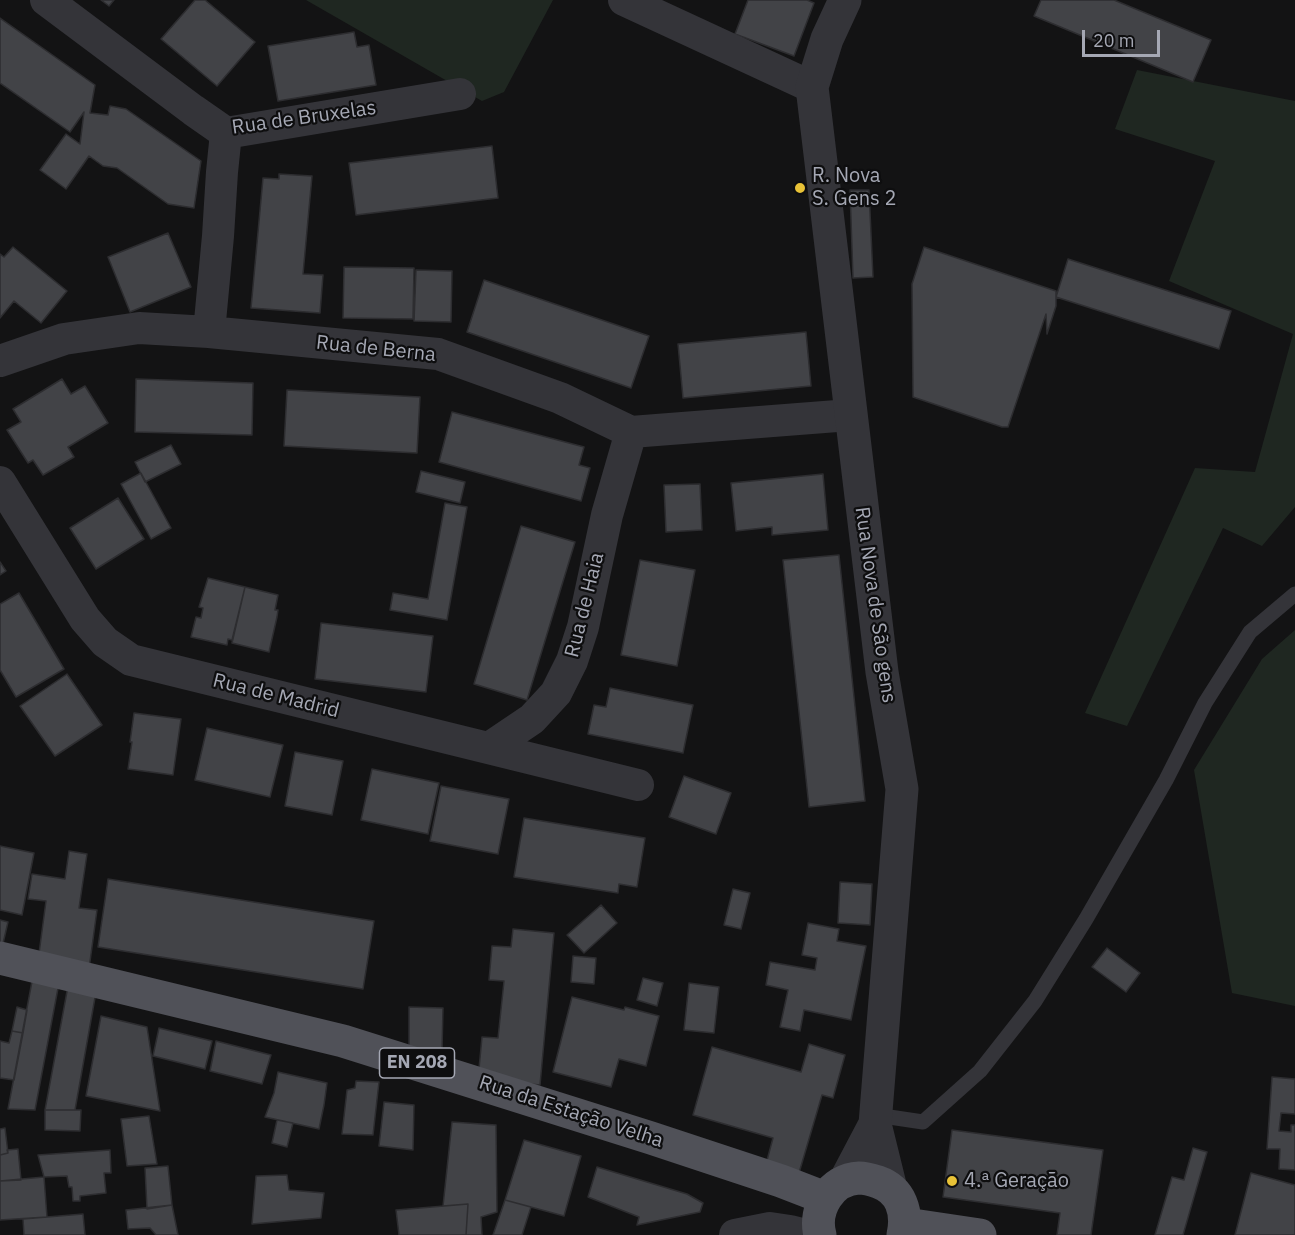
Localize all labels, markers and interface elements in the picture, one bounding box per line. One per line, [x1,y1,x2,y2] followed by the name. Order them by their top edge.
[1085,18,1163,56] scale bar
[1093,29,1135,52] text: 20 m
[230,96,378,140] street label: Rua de Bruxelas
[812,164,896,211] place label: R. Nova S. Gens 2
[793,181,807,195] marker: R. Nova S. Gens 2
[315,331,437,367] street label: Rua de Berna
[849,505,901,705] street label: Rua Nova de São gens
[560,550,610,660] street label: Rua de Haia
[210,669,342,723] street label: Rua de Madrid
[380,1048,454,1078] road number: EN 208
[476,1071,666,1153] street label: Rua da Estação Velha
[964,1169,1069,1193] place label: 4.ª Geração
[945,1174,959,1188] marker: 4.ª Geração

